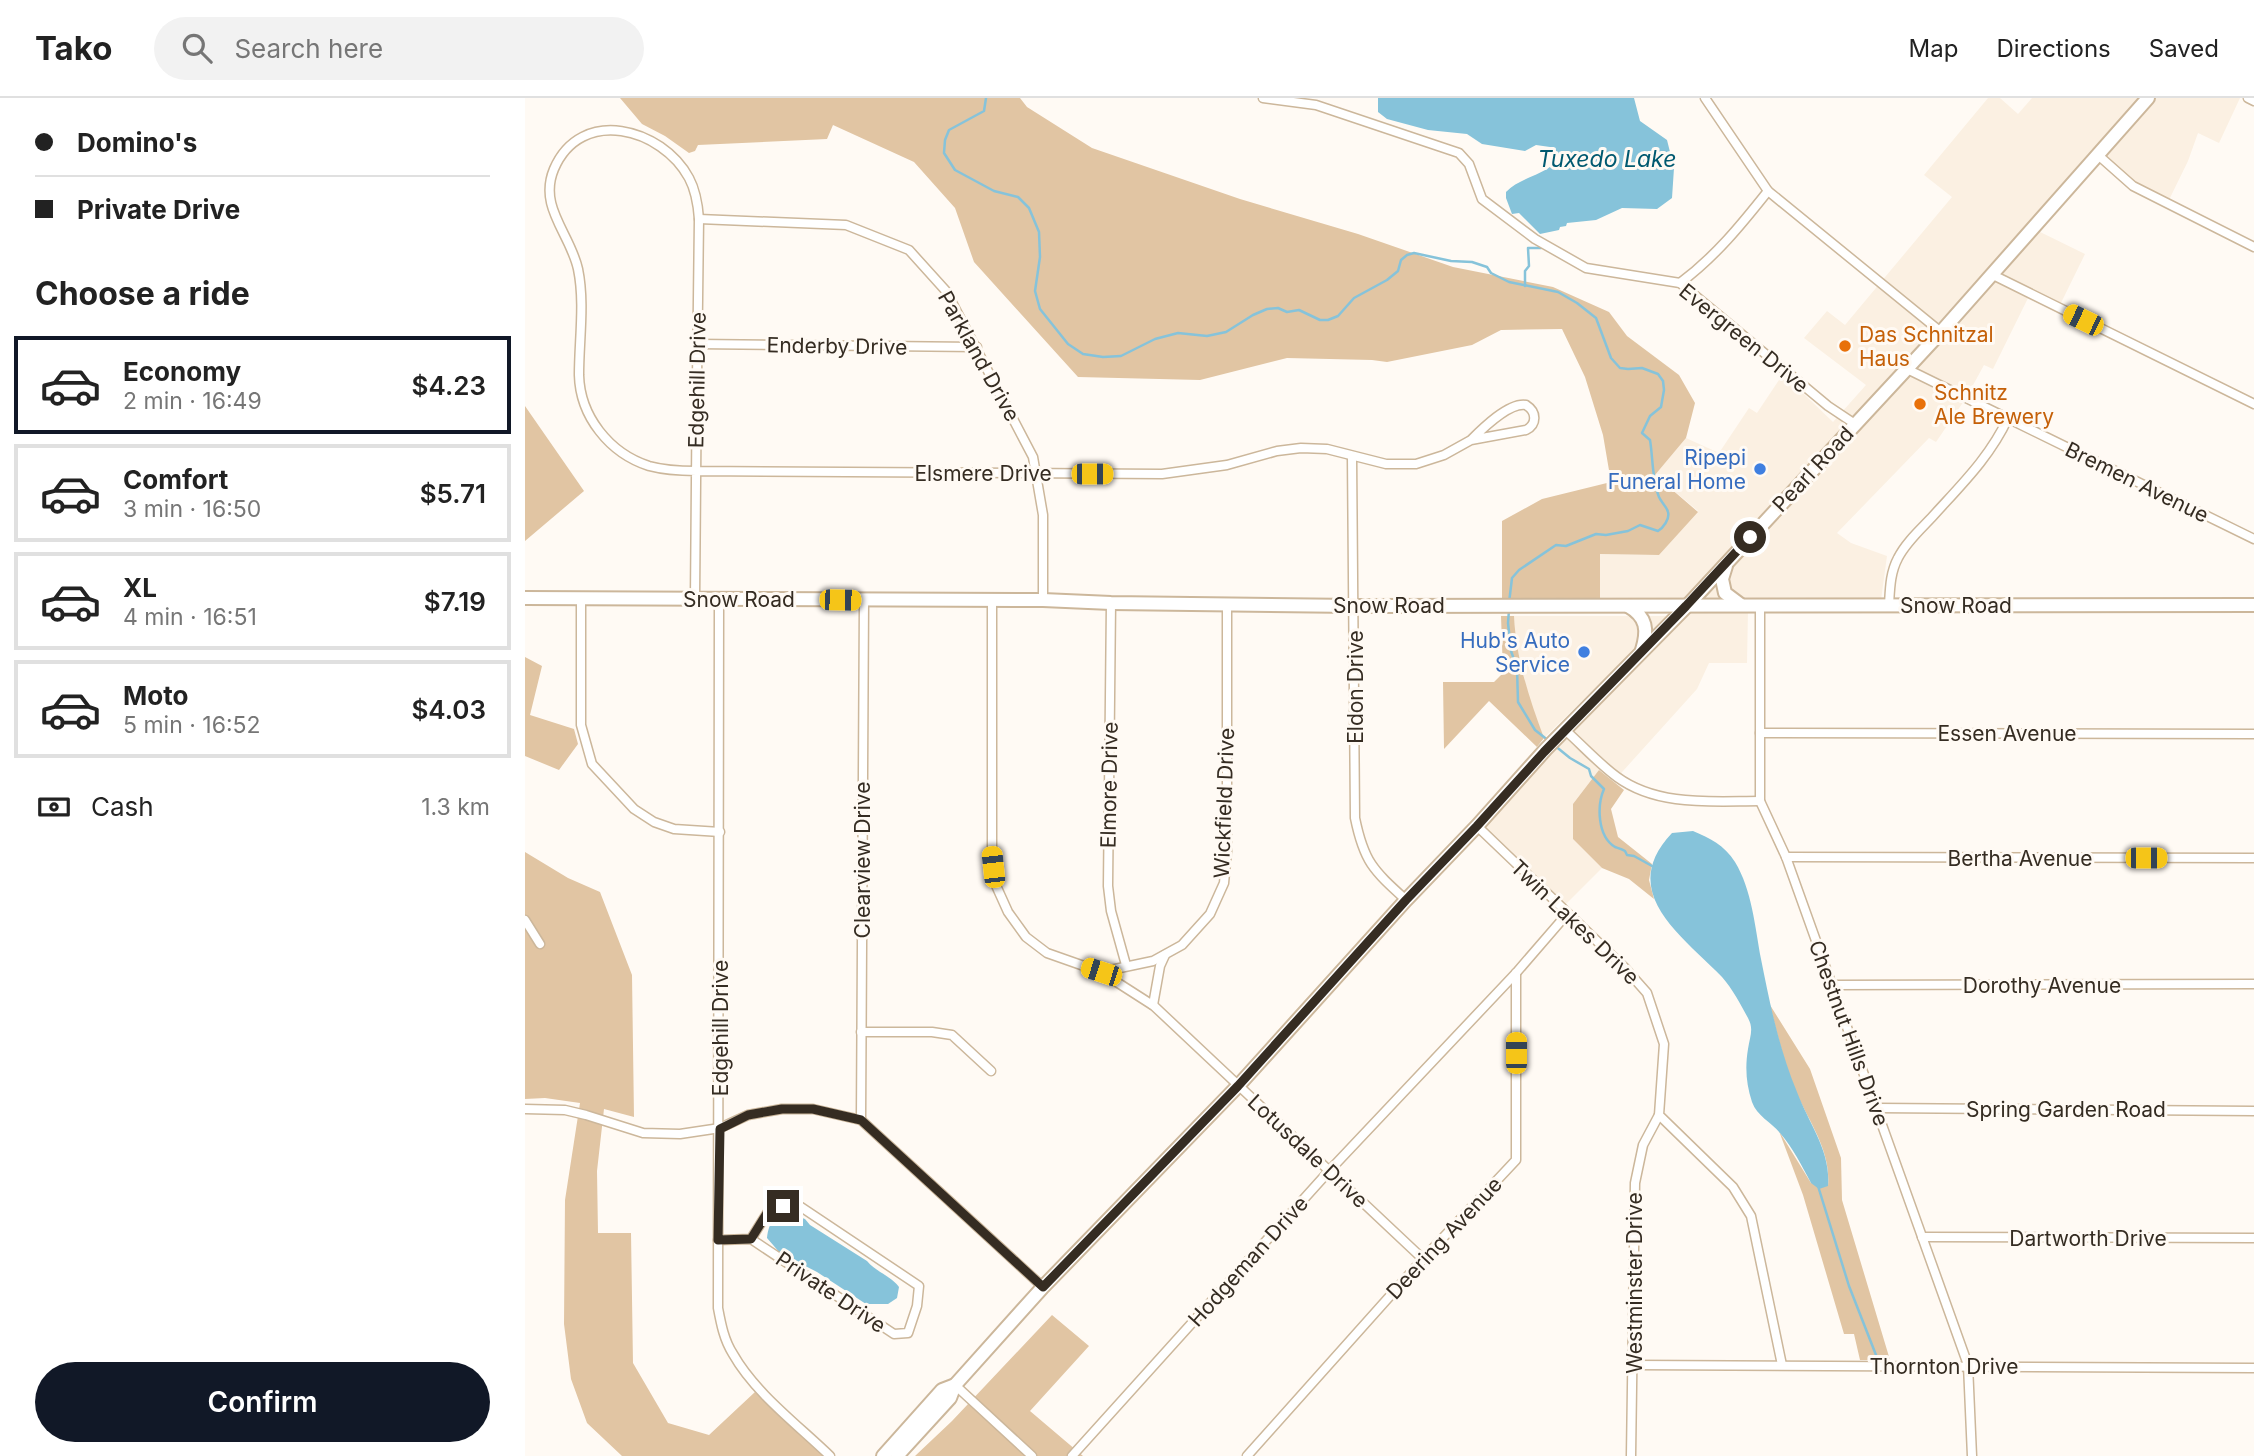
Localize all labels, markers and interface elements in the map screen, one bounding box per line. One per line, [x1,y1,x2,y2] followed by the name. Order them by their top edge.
[154,17,644,80] search box
[35,28,112,68] text: Tako
[178,29,216,67] icon: search
[234,33,383,64] text: Search here
[1909,34,1958,63] text: Map
[1996,34,2111,63] text: Directions
[2149,34,2219,63] text: Saved
[77,127,197,158] text: Domino's
[1538,145,1676,173] water label: Tuxedo Lake
[77,194,240,225] text: Private Drive
[35,274,250,313] text: Choose a ride
[1674,278,1814,398] street label: Evergreen Drive
[933,286,1025,426] street label: Parkland Drive
[2060,301,2107,339] car
[683,312,711,448] street label: Edgehill Drive
[1859,322,1994,371] place label: Das Schnitzal Haus
[766,332,908,360] street label: Enderby Drive
[1837,338,1853,354] marker: Das Schnitzal Haus
[39,354,102,417] icon: car
[123,356,241,387] text: Economy
[412,370,486,401] text: $4.23
[1934,380,2054,429] place label: Schnitz Ale Brewery
[123,387,262,415] text: 2 min · 16:49
[1912,396,1928,412] marker: Schnitz Ale Brewery
[1767,421,1859,517] street label: Pearl Road
[2061,437,2213,527] street label: Bremen Avenue
[1608,445,1746,494] place label: Ripepi Funeral Home
[914,461,1052,486] street label: Elsmere Drive
[1752,461,1768,477] marker: Ripepi Funeral Home
[39,462,102,525] icon: car
[123,464,228,495] text: Comfort
[1072,464,1114,485] car
[420,478,486,509] text: $5.71
[123,495,261,523] text: 3 min · 16:50
[1734,521,1766,553] route start
[39,570,102,633] icon: car
[123,572,157,603] text: XL
[424,586,486,617] text: $7.19
[683,587,795,612] street label: Snow Road
[819,589,862,611] car
[1333,593,1445,618] street label: Snow Road
[1900,593,2012,618] street label: Snow Road
[123,603,257,631] text: 4 min · 16:51
[1460,628,1570,677] place label: Hub's Auto Service
[1343,630,1368,744] street label: Eldon Drive
[1576,644,1592,660] marker: Hub's Auto Service
[39,678,102,741] icon: car
[123,680,188,711] text: Moto
[411,694,486,725] text: $4.03
[123,711,261,739] text: 5 min · 16:52
[1937,721,2077,746] street label: Essen Avenue
[1095,722,1123,848] street label: Elmore Drive
[1209,727,1239,879] street label: Wickfield Drive
[850,782,875,938] street label: Clearview Drive
[35,788,73,826] icon: cash
[91,791,154,822] text: Cash
[421,793,490,821] text: 1.3 km
[981,845,1006,889] car
[1948,846,2092,871] street label: Bertha Avenue
[2126,848,2168,869] car
[1506,854,1644,990] street label: Twin Lakes Drive
[1804,937,1894,1129] street label: Chestnut Hills Drive
[1078,956,1125,988] car
[708,960,733,1096] street label: Edgehill Drive
[1963,973,2121,998] street label: Dorothy Avenue
[1506,1032,1527,1074] car
[1243,1089,1373,1213] street label: Lotusdale Drive
[1966,1097,2166,1122] street label: Spring Garden Road
[1381,1172,1507,1304] street label: Deering Avenue
[767,1190,799,1222] route end
[1183,1191,1313,1331] street label: Hodgeman Drive
[1622,1192,1647,1374] street label: Westminster Drive
[2009,1226,2167,1251] street label: Dartworth Drive
[771,1246,891,1338] street label: Private Drive
[1870,1354,2018,1379] street label: Thornton Drive
[35,1362,490,1442] button: Confirm

